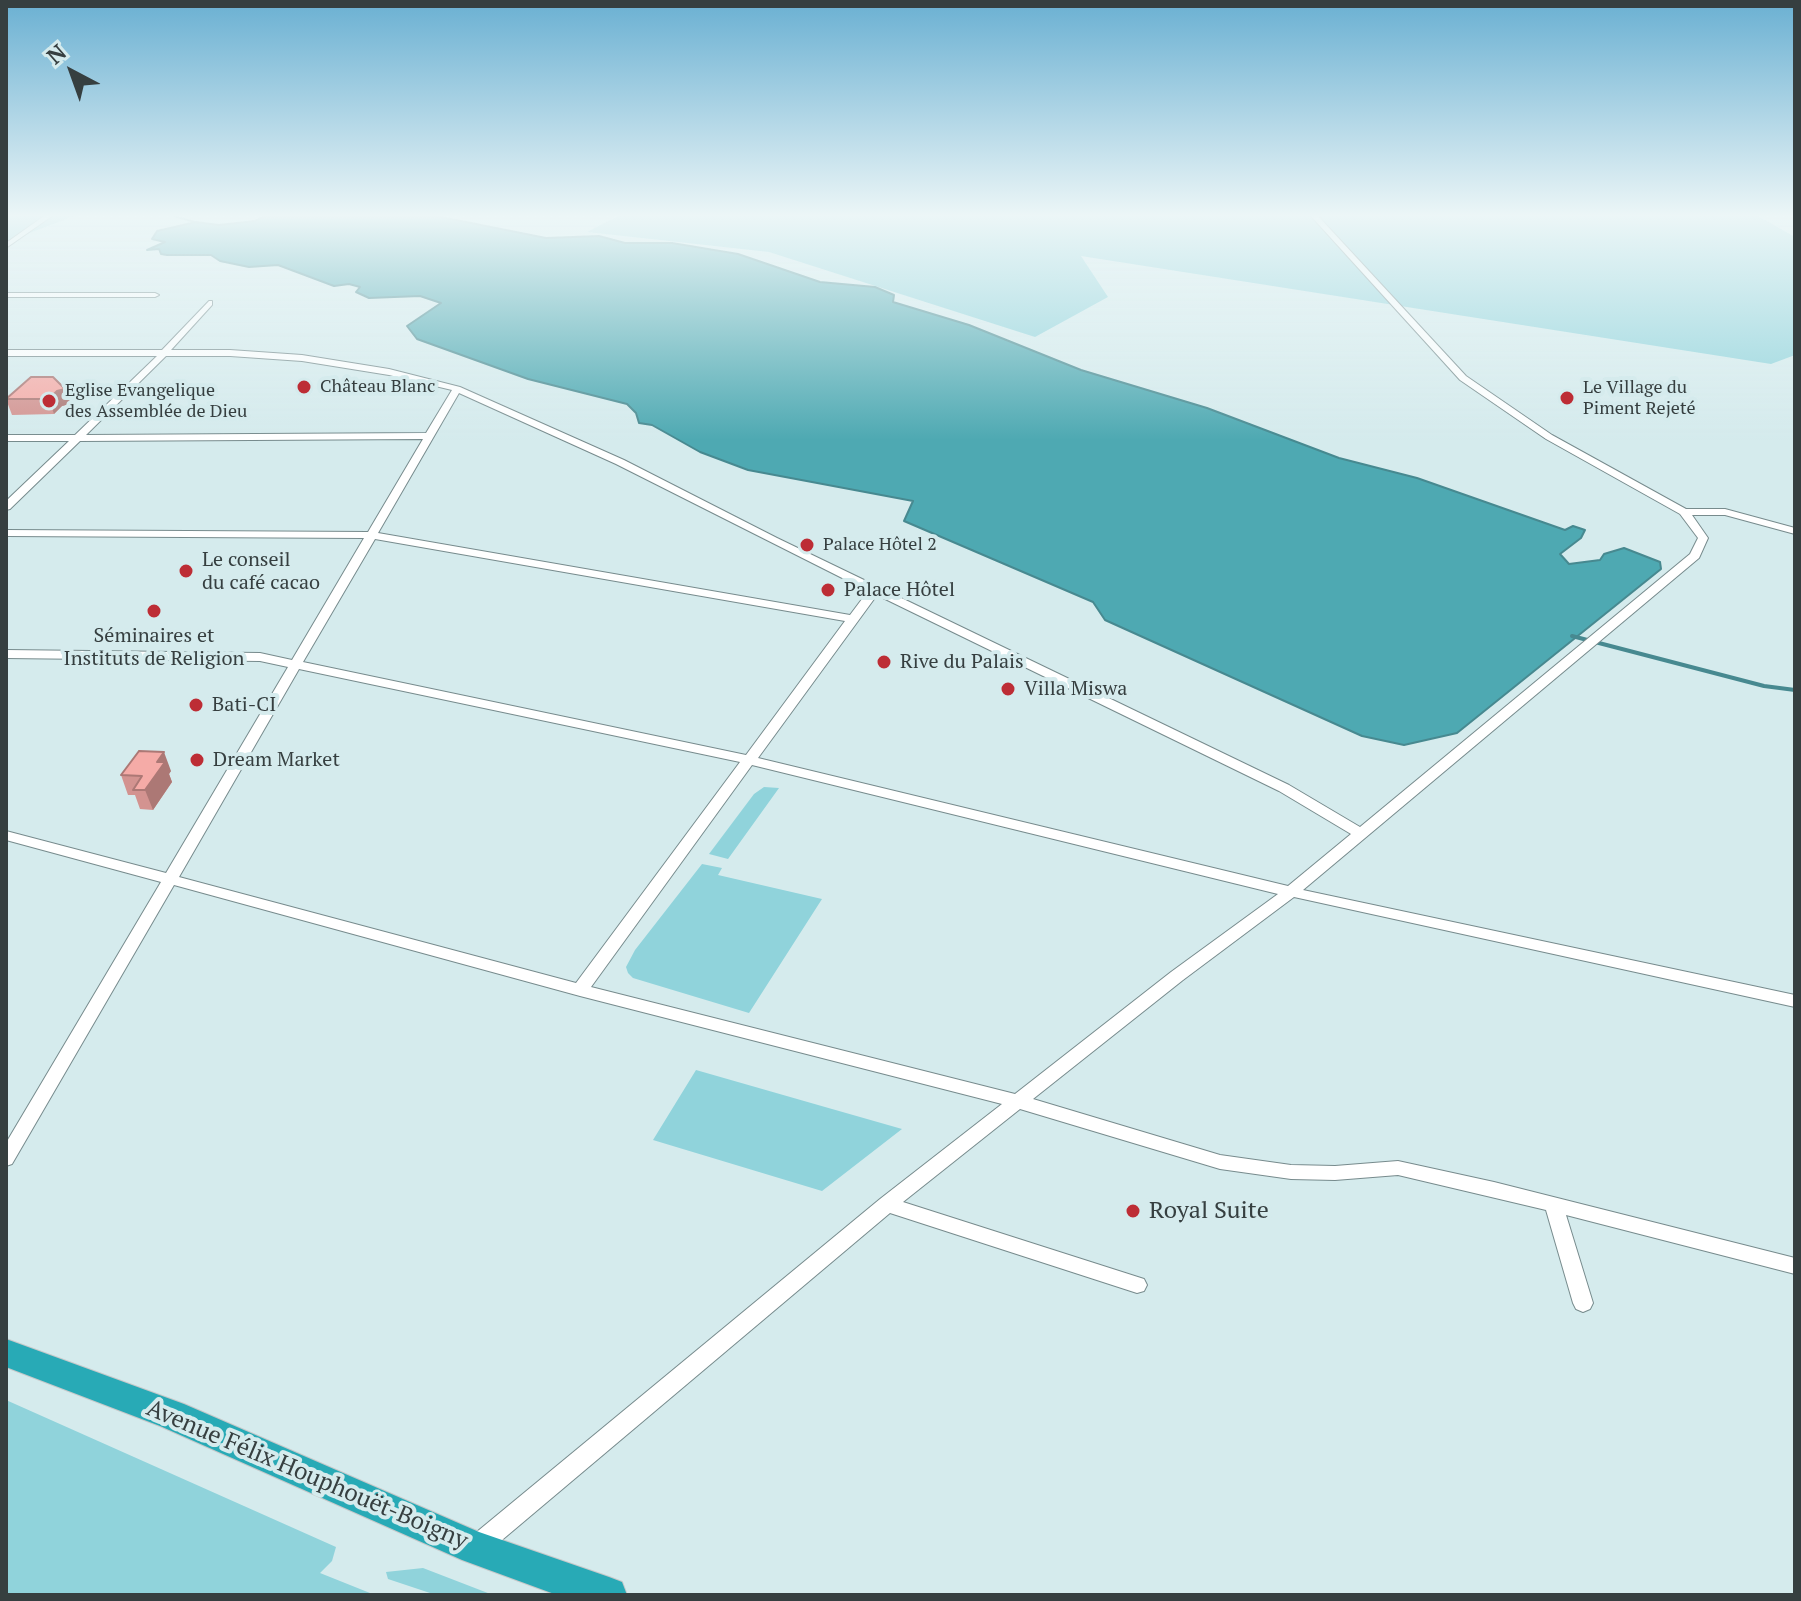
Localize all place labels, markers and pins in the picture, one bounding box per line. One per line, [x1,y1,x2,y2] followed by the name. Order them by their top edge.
[320,376,435,398] place label: Château Blanc
[1583,377,1696,420] place label: Le Village du Piment Rejeté
[295,378,313,396] marker: Château Blanc
[65,380,247,422] place label: Eglise Evangelique des Assemblée de Dieu
[1558,389,1576,407] marker: Le Village du Piment Rejeté
[40,392,58,410] marker: Eglise Evangelique des Assemblée de Dieu
[823,534,937,556] place label: Palace Hôtel 2
[798,536,816,554] marker: Palace Hôtel 2
[202,548,320,595] place label: Le conseil du café cacao
[177,562,195,580] marker: Le conseil du café cacao
[844,578,955,602] place label: Palace Hôtel
[819,581,837,599] marker: Palace Hôtel
[145,602,163,620] marker: Séminaires et Instituts de Religion
[64,624,244,671] place label: Séminaires et Instituts de Religion
[900,650,1024,674] place label: Rive du Palais
[875,653,893,671] marker: Rive du Palais
[1024,677,1127,701] place label: Villa Miswa
[999,680,1017,698] marker: Villa Miswa
[212,693,276,717] place label: Bati-CI
[187,696,205,714] marker: Bati-CI
[213,748,340,772] place label: Dream Market
[188,751,206,769] marker: Dream Market
[1149,1197,1269,1225] place label: Royal Suite
[1124,1202,1142,1220] marker: Royal Suite

